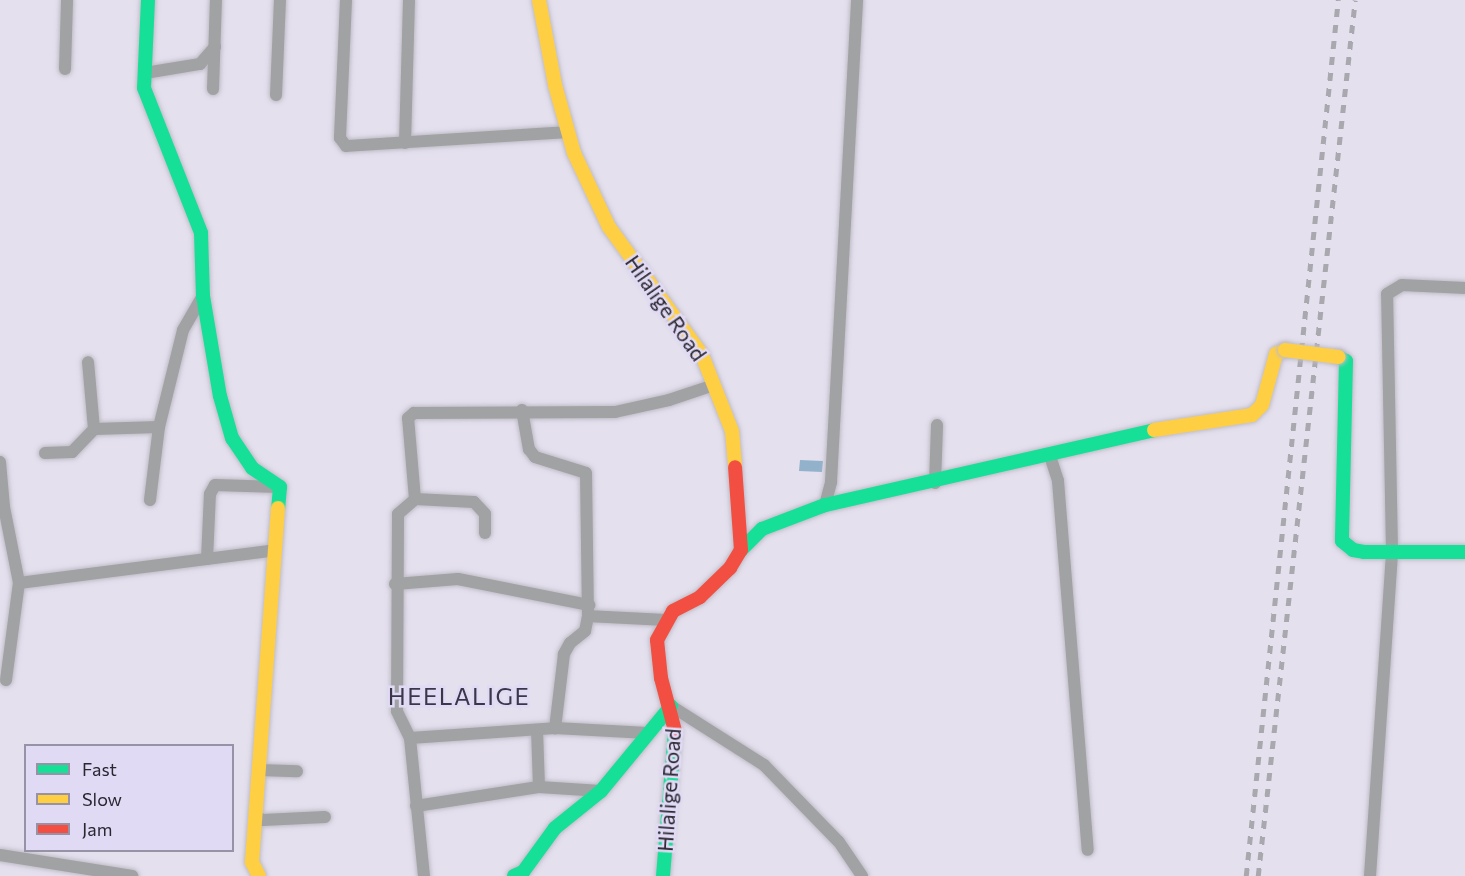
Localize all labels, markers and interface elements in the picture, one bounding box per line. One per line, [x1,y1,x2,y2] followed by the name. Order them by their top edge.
[620,250,712,366] street label: Hilalige Road
[388,682,530,710] district label: HEELALIGE
[652,728,686,852] street label: Hilalige Road
[24,744,234,852] legend
[82,758,117,780] text: Fast
[82,788,122,810] text: Slow
[82,818,112,840] text: Jam

